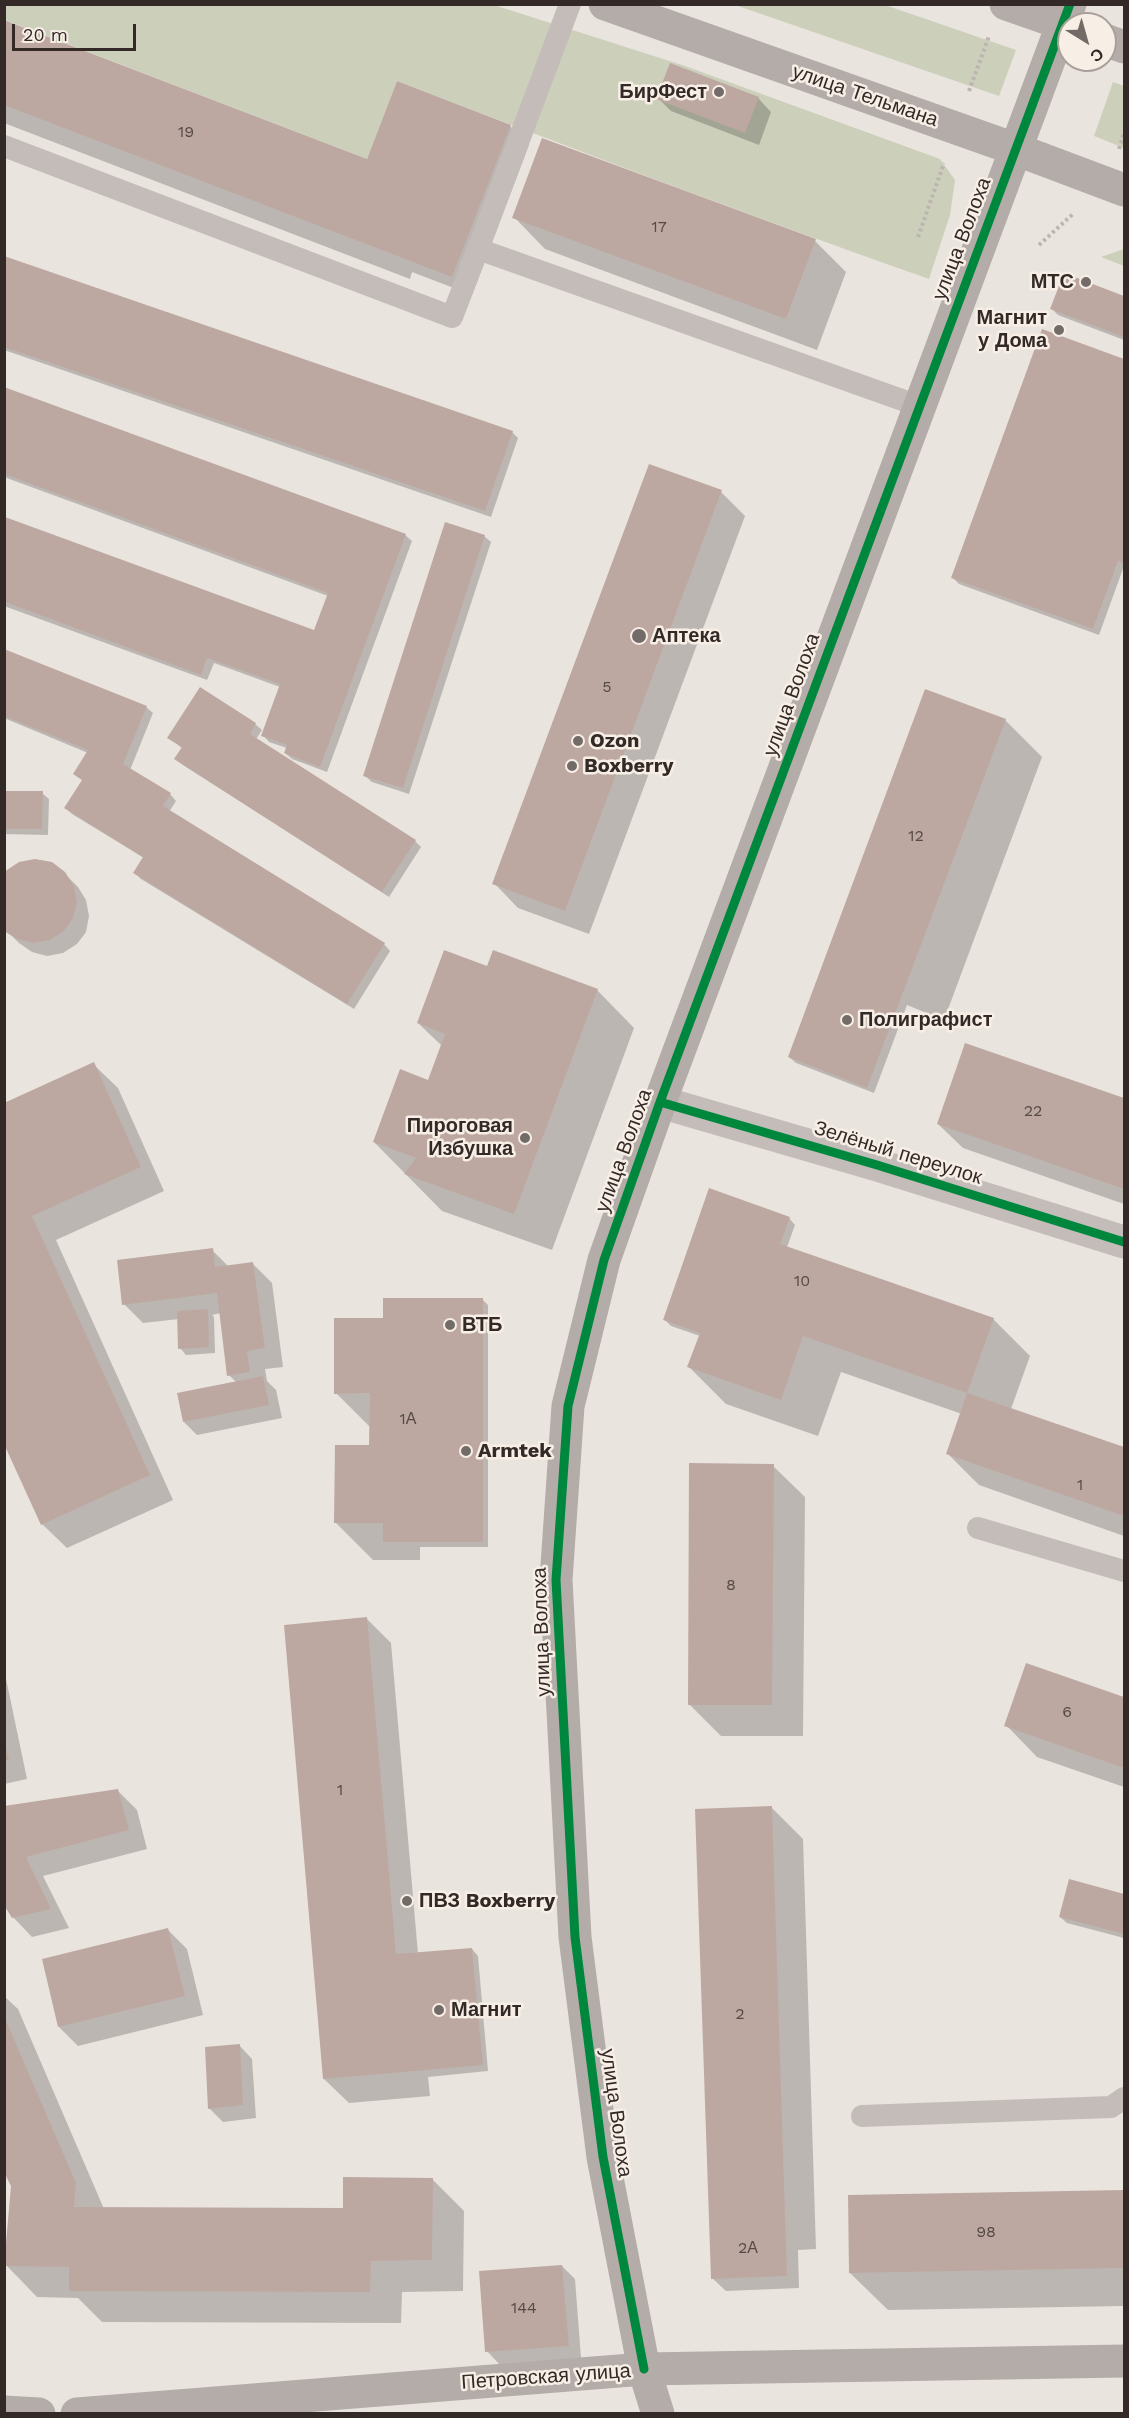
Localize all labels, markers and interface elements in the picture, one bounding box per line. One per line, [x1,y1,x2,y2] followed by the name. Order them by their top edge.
[15,12,140,50] scale bar
[1057,12,1117,72] north arrow
[23,24,68,45] text: 20 m
[1087,44,1107,66] text: С
[789,60,941,132] street label: улица Тельмана
[619,80,707,104] place label: БирФест
[712,85,726,99] marker: БирФест
[178,122,194,142] house number: 19
[928,174,996,304] street label: улица Волоха
[651,217,667,237] house number: 17
[1031,270,1074,294] place label: МТС
[1079,275,1093,289] marker: МТС
[976,306,1047,353] place label: Магнит у Дома
[1052,323,1066,337] marker: Магнит у Дома
[652,624,721,648] place label: Аптека
[630,627,648,645] marker: Аптека
[759,630,825,760] street label: улица Волоха
[602,677,612,697] house number: 5
[590,729,639,753] place label: Ozon
[571,734,585,748] marker: Ozon
[584,754,673,778] place label: Boxberry
[565,759,579,773] marker: Boxberry
[908,826,924,846] house number: 12
[859,1008,992,1032] place label: Полиграфист
[840,1013,854,1027] marker: Полиграфист
[591,1086,657,1216] street label: улица Волоха
[1024,1101,1042,1121] house number: 22
[407,1114,513,1161] place label: Пироговая Избушка
[811,1116,985,1190] street label: Зелёный переулок
[518,1131,532,1145] marker: Пироговая Избушка
[794,1271,810,1291] house number: 10
[462,1313,502,1337] place label: ВТБ
[443,1318,457,1332] marker: ВТБ
[400,1409,416,1429] house number: 1А
[478,1439,552,1463] place label: Armtek
[459,1444,473,1458] marker: Armtek
[1077,1475,1083,1495] house number: 1
[528,1567,556,1697] street label: улица Волоха
[726,1575,736,1595] house number: 8
[1062,1702,1072,1722] house number: 6
[337,1780,343,1800] house number: 1
[419,1889,555,1913] place label: ПВЗ Boxberry
[400,1894,414,1908] marker: ПВЗ Boxberry
[451,1998,522,2022] place label: Магнит
[432,2003,446,2017] marker: Магнит
[735,2004,745,2024] house number: 2
[595,2047,637,2179] street label: улица Волоха
[976,2222,996,2242] house number: 98
[738,2238,758,2258] house number: 2А
[511,2298,537,2318] house number: 144
[461,2359,631,2395] street label: Петровская улица

